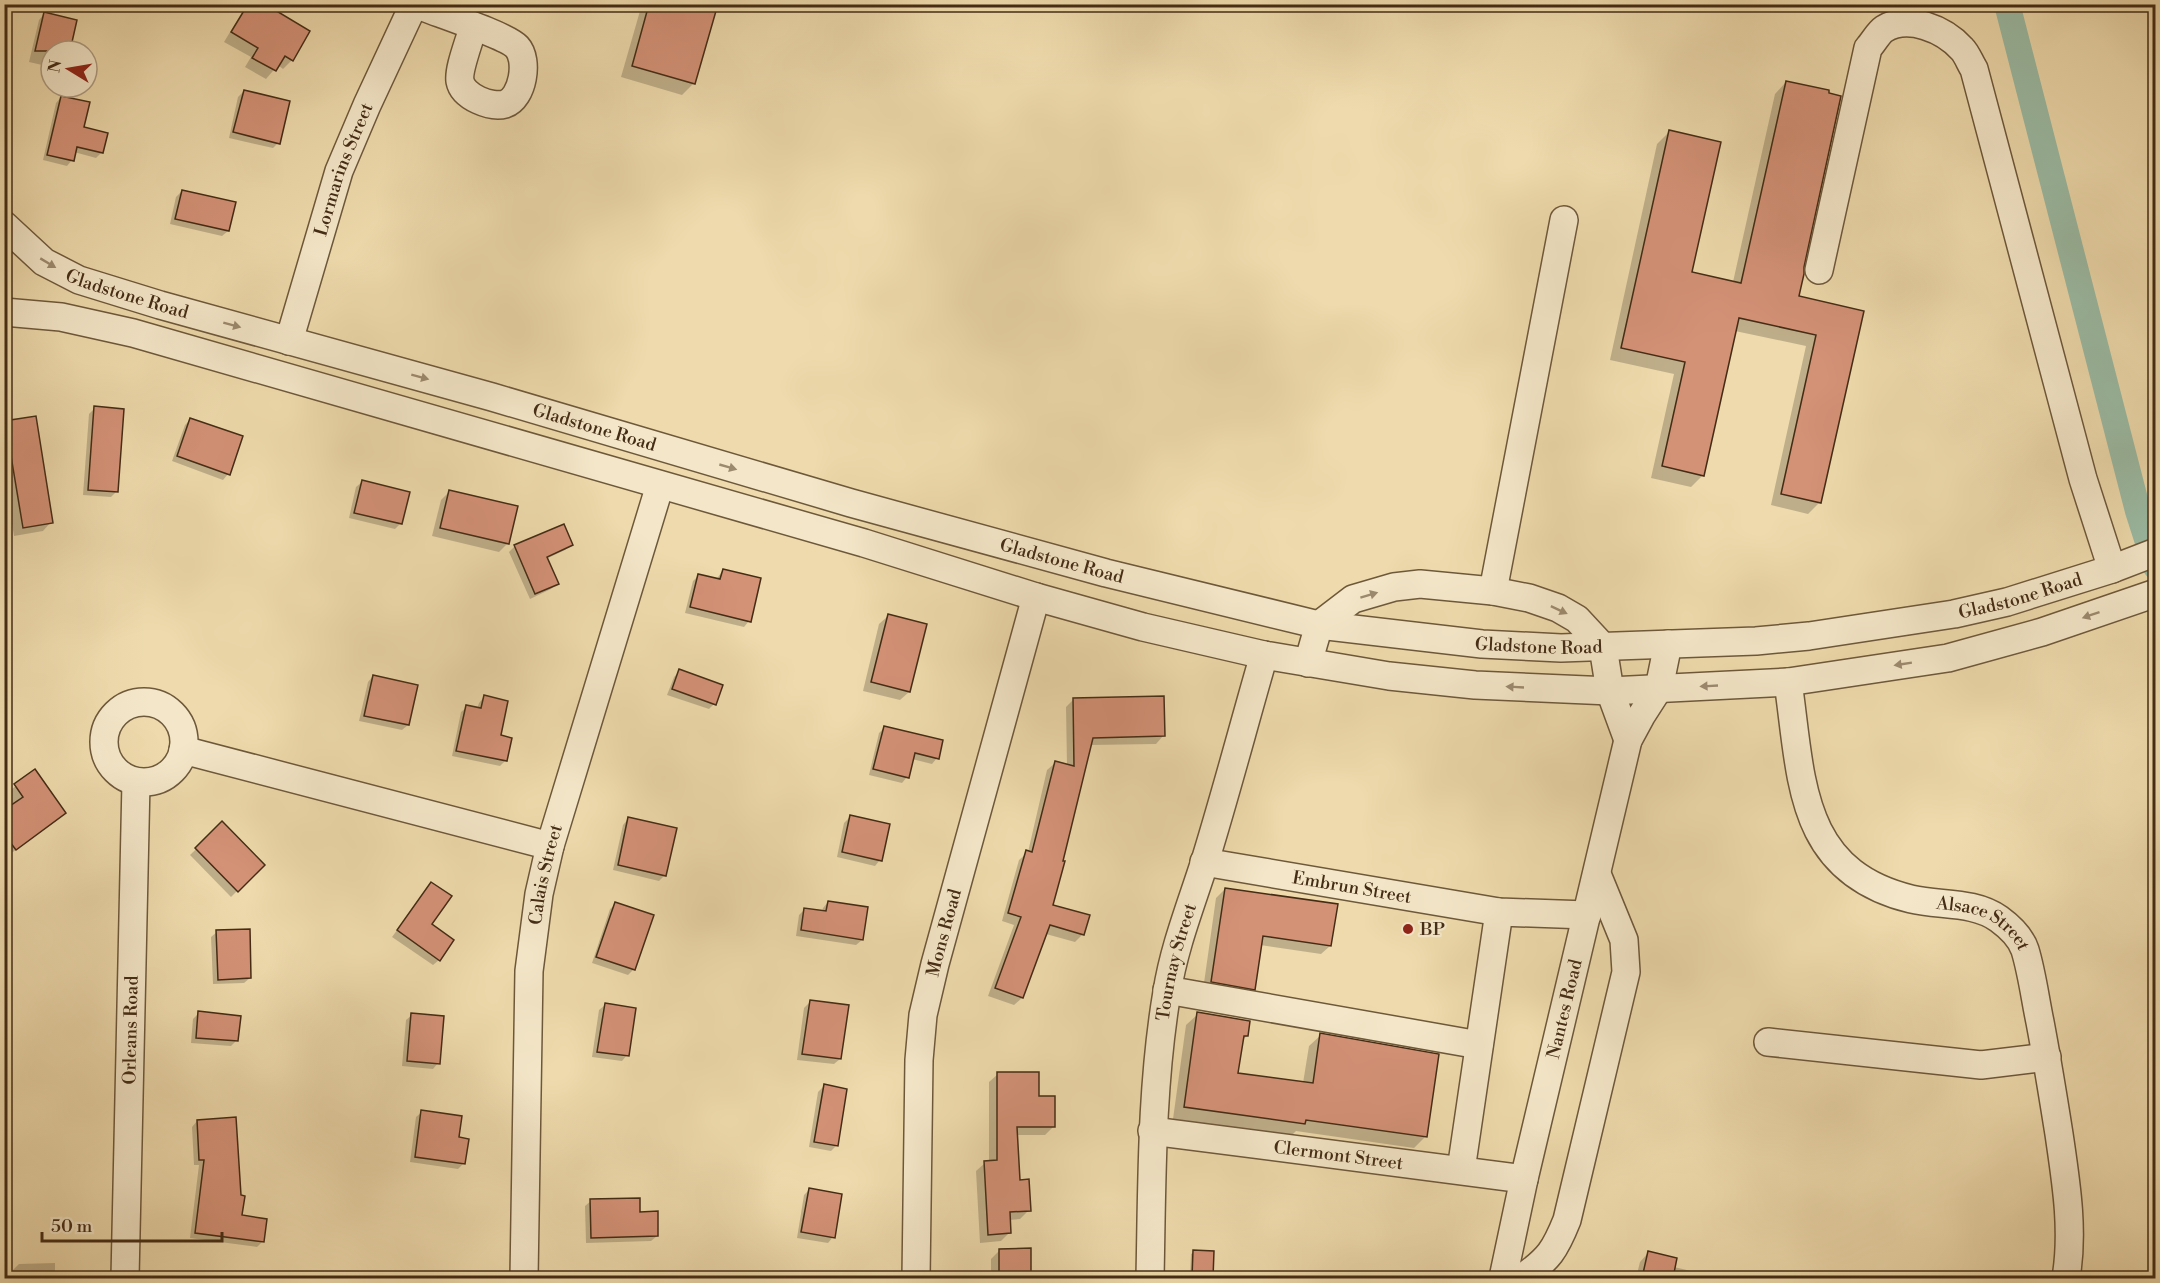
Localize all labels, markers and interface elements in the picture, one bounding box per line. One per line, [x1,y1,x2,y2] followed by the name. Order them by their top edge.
[39,39,99,99] north arrow
[44,58,66,74] text: N
[309,99,379,239] street label: Lormarins Street
[40,258,57,268] one-way arrow
[61,264,192,325] street label: Gladstone Road
[223,321,241,330] one-way arrow
[411,373,429,382] one-way arrow
[530,399,660,457] street label: Gladstone Road
[719,463,737,472] one-way arrow
[997,533,1127,589] street label: Gladstone Road
[1956,568,2086,625] street label: Gladstone Road
[1360,590,1378,599] one-way arrow
[1551,605,1568,614] one-way arrow
[2082,611,2100,621] one-way arrow
[1474,632,1604,660] street label: Gladstone Road
[1893,660,1912,669] one-way arrow
[1700,681,1719,690] one-way arrow
[1505,682,1524,691] one-way arrow
[524,821,568,926] street label: Calais Street
[1291,866,1414,909] street label: Embrun Street
[921,886,967,979] street label: Mons Road
[1934,892,2035,955] street label: Alsace Street
[1152,900,1202,1022] street label: Tournay Street
[1419,918,1445,941] place label: BP
[1401,922,1415,936] marker: BP
[1542,956,1588,1061] street label: Nantes Road
[118,974,144,1085] street label: Orleans Road
[1272,1136,1405,1175] street label: Clermont Street
[42,1205,222,1243] scale bar
[51,1215,93,1238] text: 50 m

